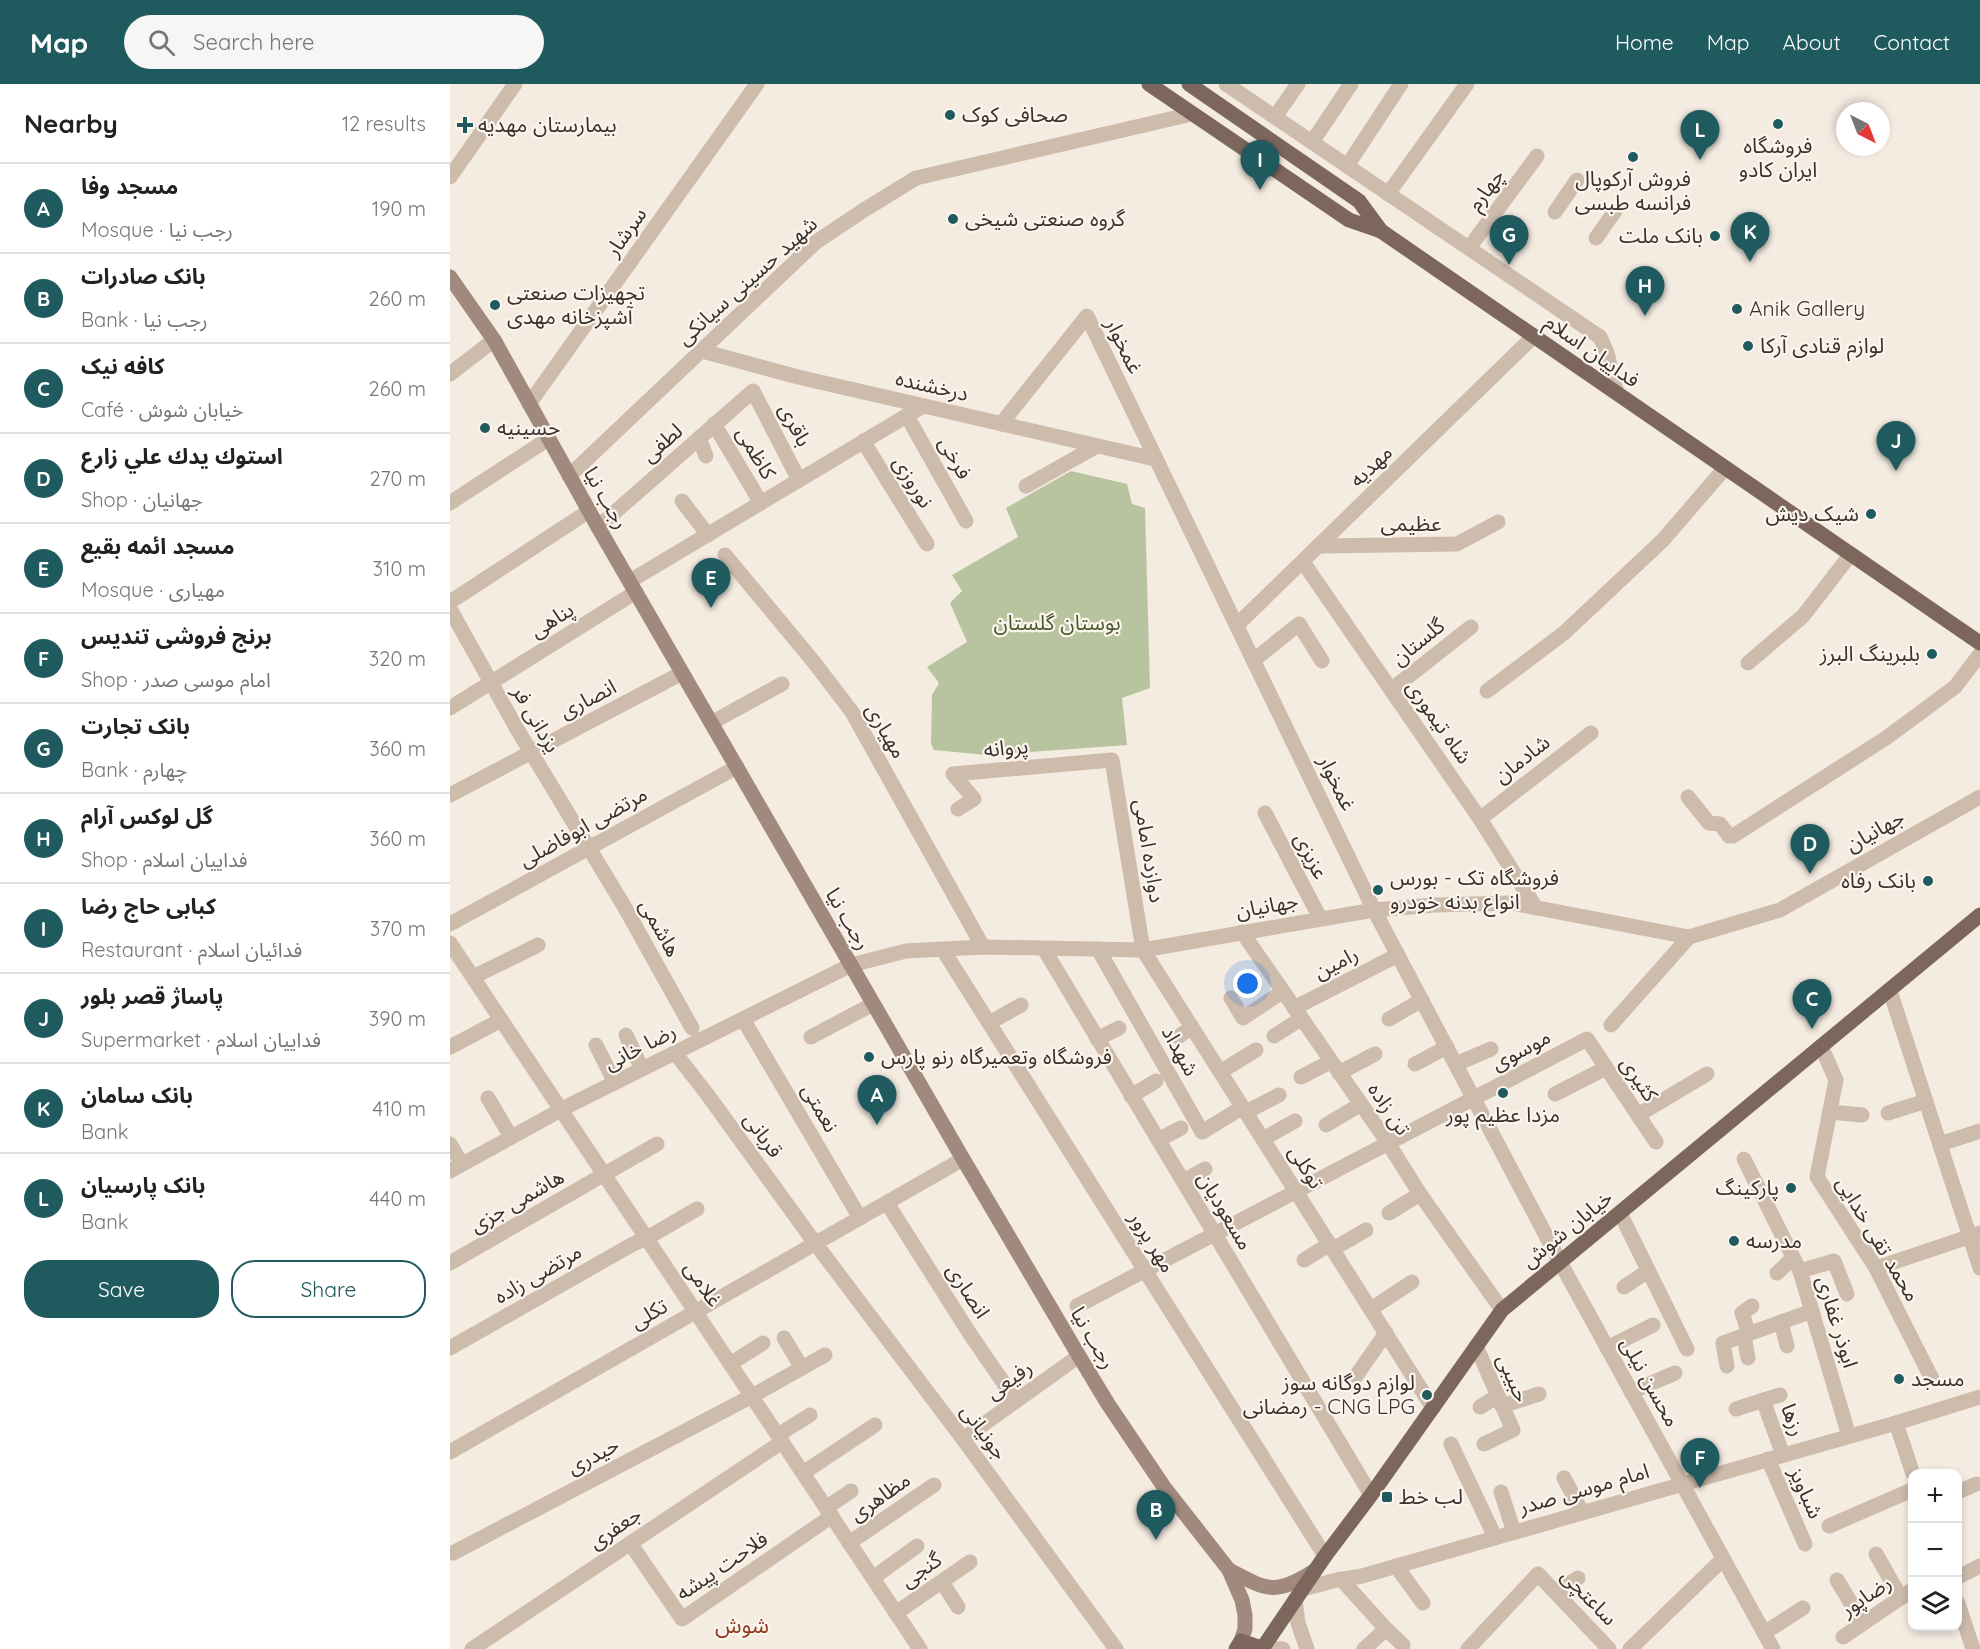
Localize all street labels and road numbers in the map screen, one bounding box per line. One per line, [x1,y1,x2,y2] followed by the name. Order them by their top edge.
[1461,163,1513,218] street label: چهارم
[598,202,651,262] street label: سرشار
[671,210,822,350] street label: شهید حسینی سیانکی
[1538,308,1645,396] street label: فداییان اسلام
[1100,313,1149,378] street label: غمخوار
[893,364,971,406] street label: درخشنده
[774,398,818,451] street label: باقری
[635,417,687,467] street label: لطفی
[731,422,782,484] street label: کاظمی
[934,432,978,483] street label: فرخی
[1344,439,1397,492] street label: مهدیه
[888,451,940,512] street label: نوروزی
[579,462,635,533] street label: رجب نیا
[1381,510,1441,536] street label: عظیمی
[525,596,579,644] street label: پناهی
[1385,612,1450,671] street label: گلستان
[555,673,620,723] street label: انصاری
[1401,674,1478,768] street label: شاه تیموری
[507,679,567,757] street label: یزدانی فر
[861,698,913,763] street label: مهیاری
[1488,728,1555,788] street label: شادمان
[982,732,1029,763] street label: پروانه
[1313,750,1362,815] street label: غمخوار
[514,780,651,872] street label: مرتضی ابوفاضلی
[1129,797,1171,904] street label: دوازده امامی
[1841,803,1908,857] street label: جهانیان
[1289,828,1335,883] street label: عزیزی
[821,883,877,954] street label: رجب نیا
[1233,887,1300,923] street label: جهانیان
[634,894,687,961] street label: هاشمی
[1309,940,1362,984] street label: رامین
[599,1017,680,1075] street label: رضا خانی
[1157,1021,1205,1080] street label: شهداد
[1486,1023,1555,1075] street label: موسوی
[1615,1051,1664,1106] street label: کثیری
[1363,1077,1417,1140] street label: تن زاده
[797,1078,845,1137] street label: نعمتی
[739,1107,789,1162] street label: قربانی
[1283,1140,1330,1193] street label: توکلی
[465,1163,568,1238] street label: هاشمی جزی
[1192,1167,1259,1254] street label: مسعودیان
[1831,1171,1926,1306] street label: محمد تقی خدایی
[1515,1184,1617,1273] street label: خیابان شوش
[1122,1205,1182,1278] street label: مهر پرور
[489,1238,586,1309] street label: مرتضی زاده
[679,1256,728,1311] street label: غلامی
[941,1258,996,1323] street label: انصاری
[1812,1273,1864,1371] street label: ابوذر غفاری
[625,1292,672,1334] street label: تکلی
[1066,1302,1122,1373] street label: رجب نیا
[1616,1332,1686,1431] street label: محسن نیلی
[1492,1349,1536,1406] street label: حبیبی
[980,1354,1037,1405] street label: رفیعی
[956,1398,1014,1465] street label: جونیانی
[1776,1400,1812,1439] street label: رزها
[562,1431,623,1480] street label: حیدری
[1515,1457,1653,1523] street label: امام موسی صدر
[1784,1462,1830,1522] street label: شباویز
[844,1466,915,1526] street label: مظاهری
[583,1500,646,1554] street label: جعفری
[671,1525,773,1606] street label: فلاحت پیشه
[895,1546,946,1593] street label: گنجی
[1555,1562,1623,1631] street label: ساعتچی
[1834,1569,1897,1623] street label: رضاپور

